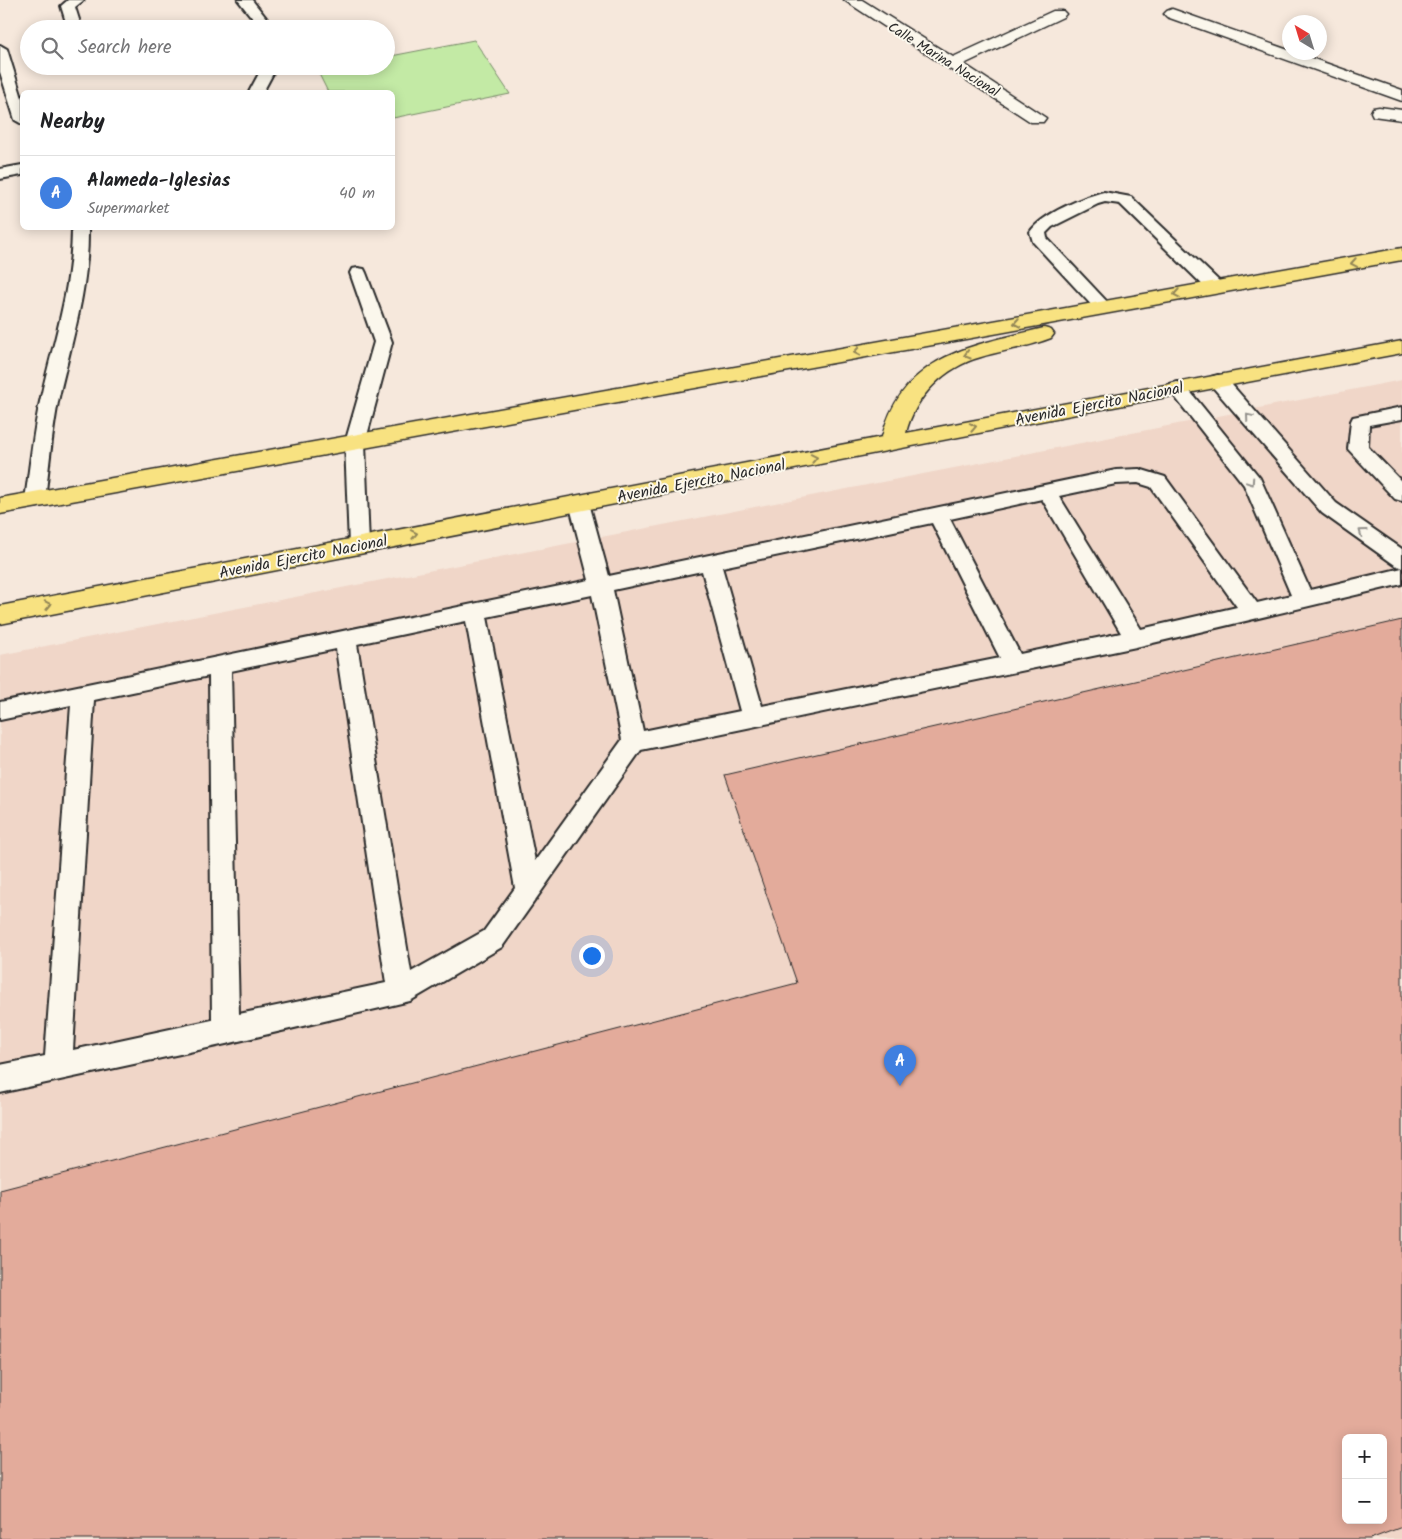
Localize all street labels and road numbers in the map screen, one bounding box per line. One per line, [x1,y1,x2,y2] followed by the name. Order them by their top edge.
[883,17,1004,103] street label: Calle Marina Nacional
[1013,376,1186,433] street label: Avenida Ejercito Nacional
[615,453,788,510] street label: Avenida Ejercito Nacional
[217,529,390,586] street label: Avenida Ejercito Nacional

